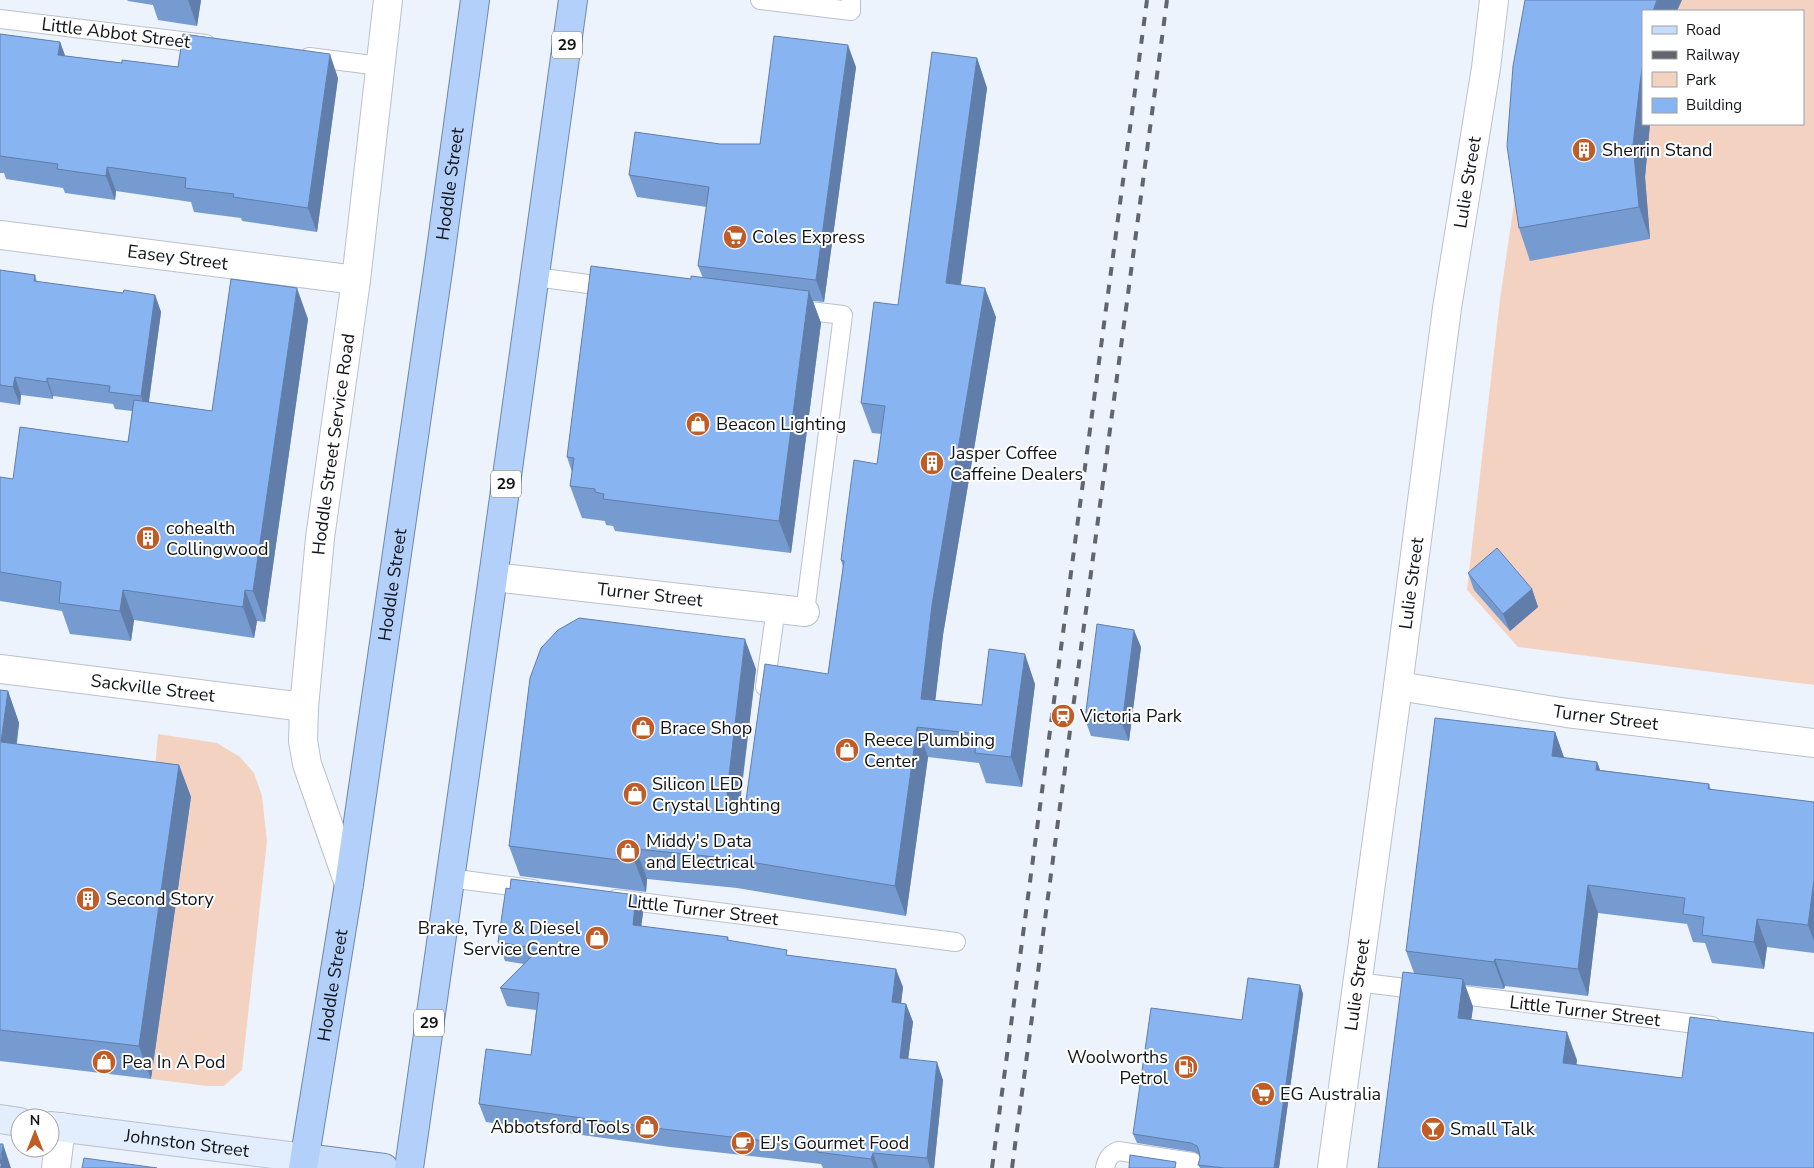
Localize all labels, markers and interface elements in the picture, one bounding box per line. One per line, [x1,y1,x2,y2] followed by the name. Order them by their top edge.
[1642,10,1804,125] legend
[40,12,193,54] street label: Little Abbot Street
[1686,20,1721,40] text: Road
[552,32,582,58] road number: 29
[1686,45,1740,65] text: Railway
[1686,70,1716,90] text: Park
[1686,95,1742,115] text: Building
[430,125,470,242] street label: Hoddle Street
[1448,134,1487,230] street label: Lulie Street
[1571,137,1597,163] building icon: Sherrin Stand
[1602,138,1712,162] place label: Sherrin Stand
[722,224,748,250] supermarket icon: Coles Express
[752,225,865,249] place label: Coles Express
[126,239,230,276] street label: Easey Street
[306,332,360,556] street label: Hoddle Street Service Road
[685,411,711,437] shop icon: Beacon Lighting
[716,412,846,436] place label: Beacon Lighting
[949,441,1083,486] place label: Jasper Coffee Caffeine Dealers
[919,450,945,476] building icon: Jasper Coffee Caffeine Dealers
[491,470,521,498] road number: 29
[166,516,269,561] place label: cohealth Collingwood
[135,525,161,551] building icon: cohealth Collingwood
[372,526,413,643] street label: Hoddle Street
[1393,535,1429,631] street label: Lulie Street
[596,577,705,613] street label: Turner Street
[89,668,217,708] street label: Sackville Street
[1551,699,1660,736] street label: Turner Street
[1050,703,1076,729] station icon: Victoria Park
[1079,704,1183,728] place label: Victoria Park
[630,715,656,741] shop icon: Brace Shop
[660,716,752,740] place label: Brace Shop
[864,728,995,773] place label: Reece Plumbing Center
[834,737,860,763] shop icon: Reece Plumbing Center
[652,772,781,817] place label: Silicon LED Crystal Lighting
[622,781,648,807] shop icon: Silicon LED Crystal Lighting
[646,829,755,874] place label: Middy's Data and Electrical
[615,838,641,864] shop icon: Middy's Data and Electrical
[75,886,101,912] building icon: Second Story
[106,887,214,911] place label: Second Story
[626,889,780,931] street label: Little Turner Street
[418,916,581,961] place label: Brake, Tyre & Diesel Service Centre
[584,925,610,951] shop icon: Brake, Tyre & Diesel Service Centre
[312,927,354,1043] street label: Hoddle Street
[1339,937,1375,1032] street label: Lulie Street
[1508,990,1662,1032] street label: Little Turner Street
[414,1010,444,1036] road number: 29
[1067,1045,1169,1090] place label: Woolworths Petrol
[91,1049,117,1075] shop icon: Pea In A Pod
[122,1050,225,1074] place label: Pea In A Pod
[1173,1054,1199,1080] fuel station icon: Woolworths Petrol
[1250,1081,1276,1107] supermarket icon: EG Australia
[1280,1082,1381,1106] place label: EG Australia
[10,1108,60,1158] north arrow
[30,1111,40,1130] text: N
[634,1114,660,1140] shop icon: Abbotsford Tools
[490,1115,630,1139] place label: Abbotsford Tools
[1420,1116,1446,1142] bar icon: Small Talk
[1450,1117,1536,1141] place label: Small Talk
[122,1123,251,1163] street label: Johnston Street
[730,1130,756,1156] cafe icon: EJ's Gourmet Food
[760,1131,909,1155] place label: EJ's Gourmet Food

